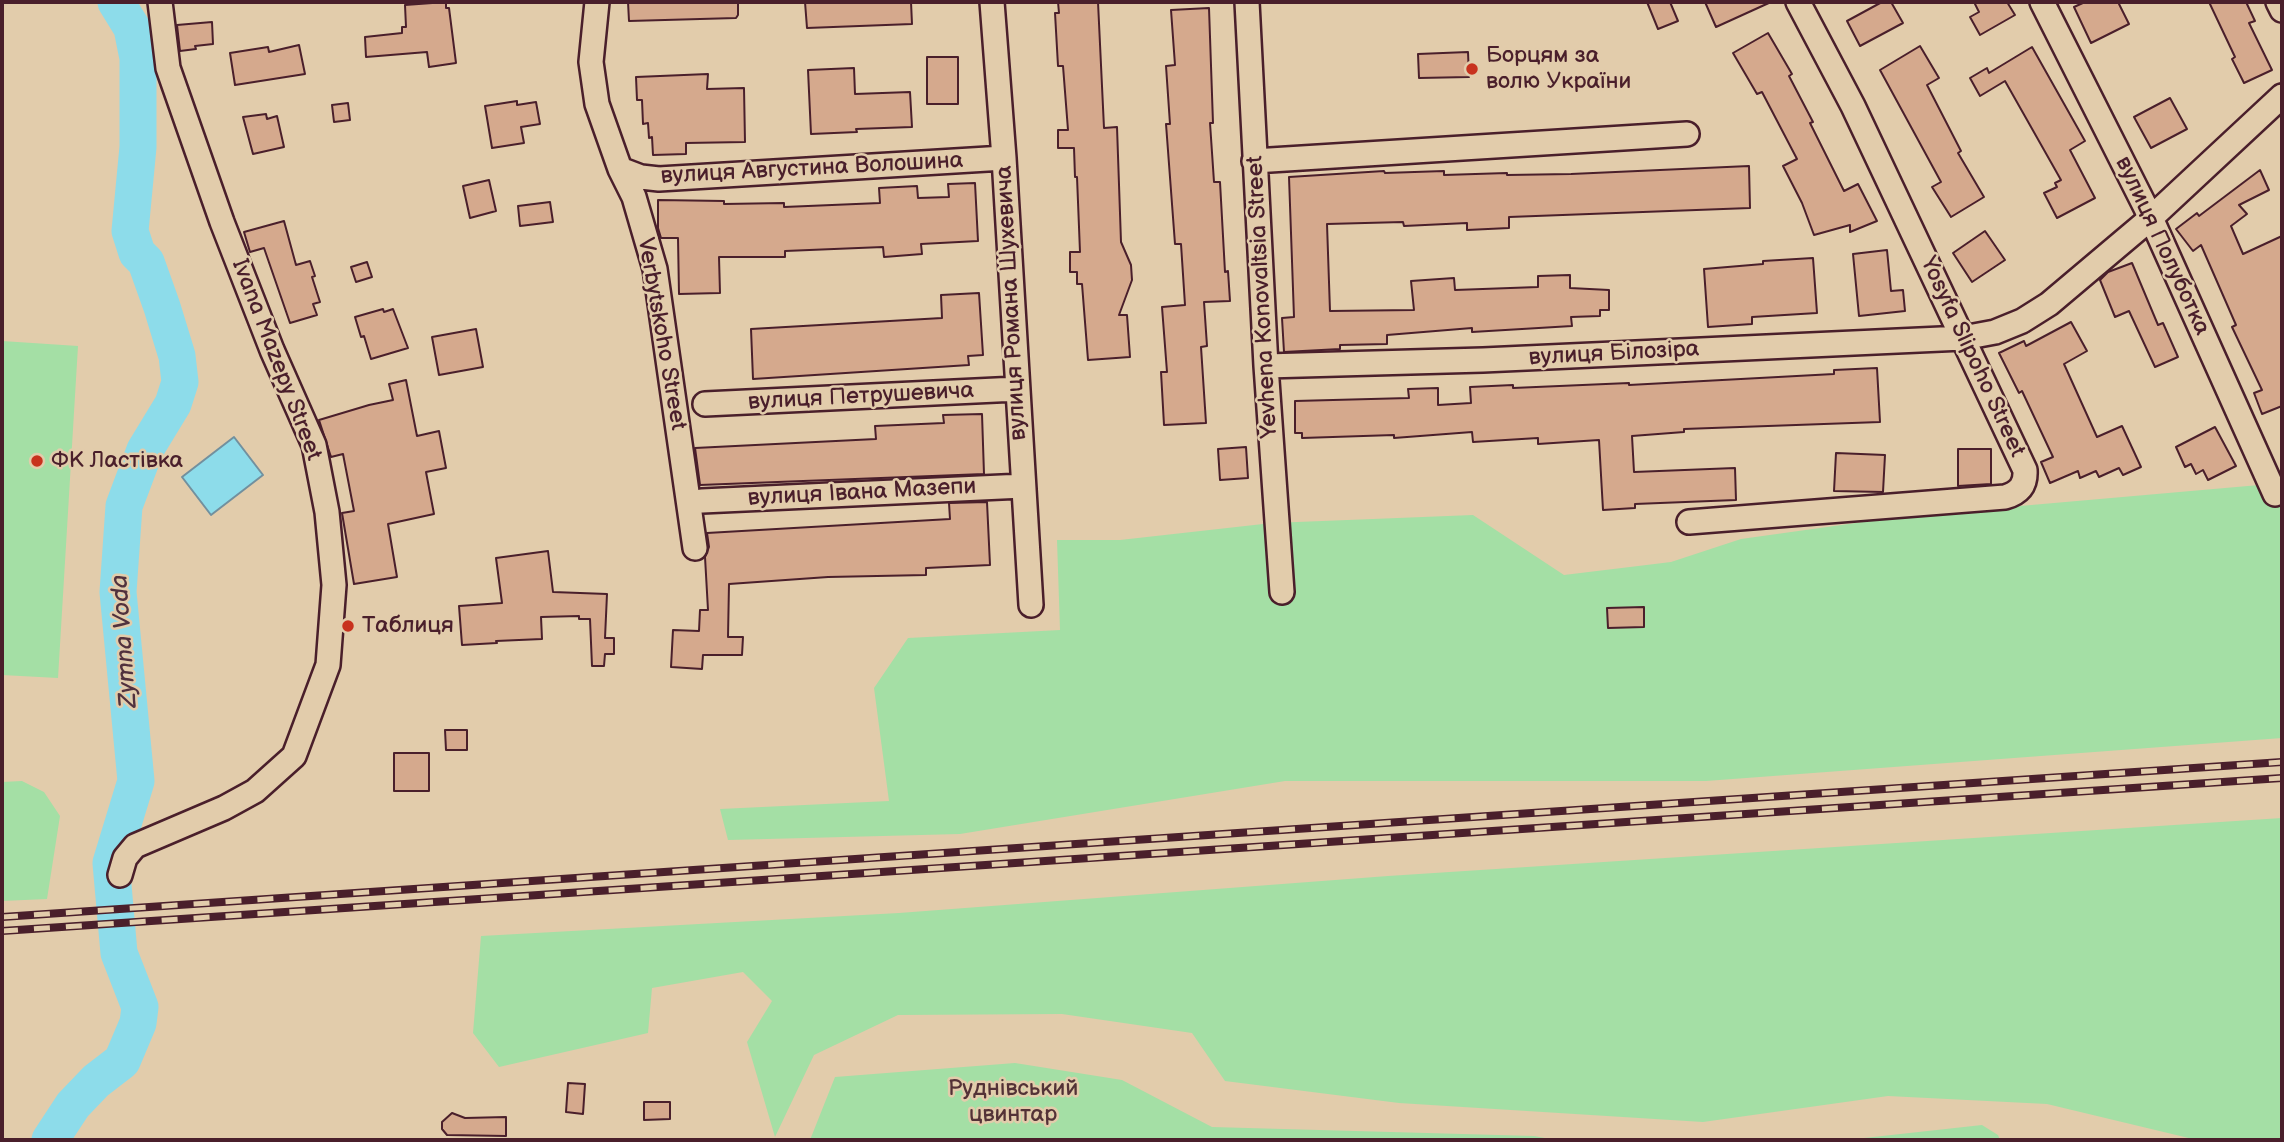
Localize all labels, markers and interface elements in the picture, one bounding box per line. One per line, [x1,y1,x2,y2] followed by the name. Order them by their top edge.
[1486,42,1631,96] place label: Борцям за волю України
[1464,61,1480,77] marker: Борцям за волю України
[660,147,964,191] street label: вулиця Августина Волошина
[2108,152,2216,340] street label: вулиця Полуботка
[1242,155,1284,439] street label: Yevhena Konovaltsia Street
[991,165,1033,441] street label: вулиця Романа Шухевича
[631,236,691,432] street label: Verbytskoho Street
[1913,252,2031,462] street label: Yosyfa Slipoho Street
[225,256,327,464] street label: Ivana Mazepy Street
[1528,336,1700,372] street label: вулиця Білозіра
[747,377,975,417] street label: вулиця Петрушевича
[51,447,183,475] place label: ФК Ластівка
[29,453,45,469] marker: ФК Ластівка
[747,473,977,513] street label: вулиця Івана Мазепи
[106,574,144,708] water label: Zymna Voda
[362,612,454,640] place label: Таблиця
[340,618,356,634] marker: Таблиця
[948,1075,1078,1129] park label: Руднівський цвинтар

